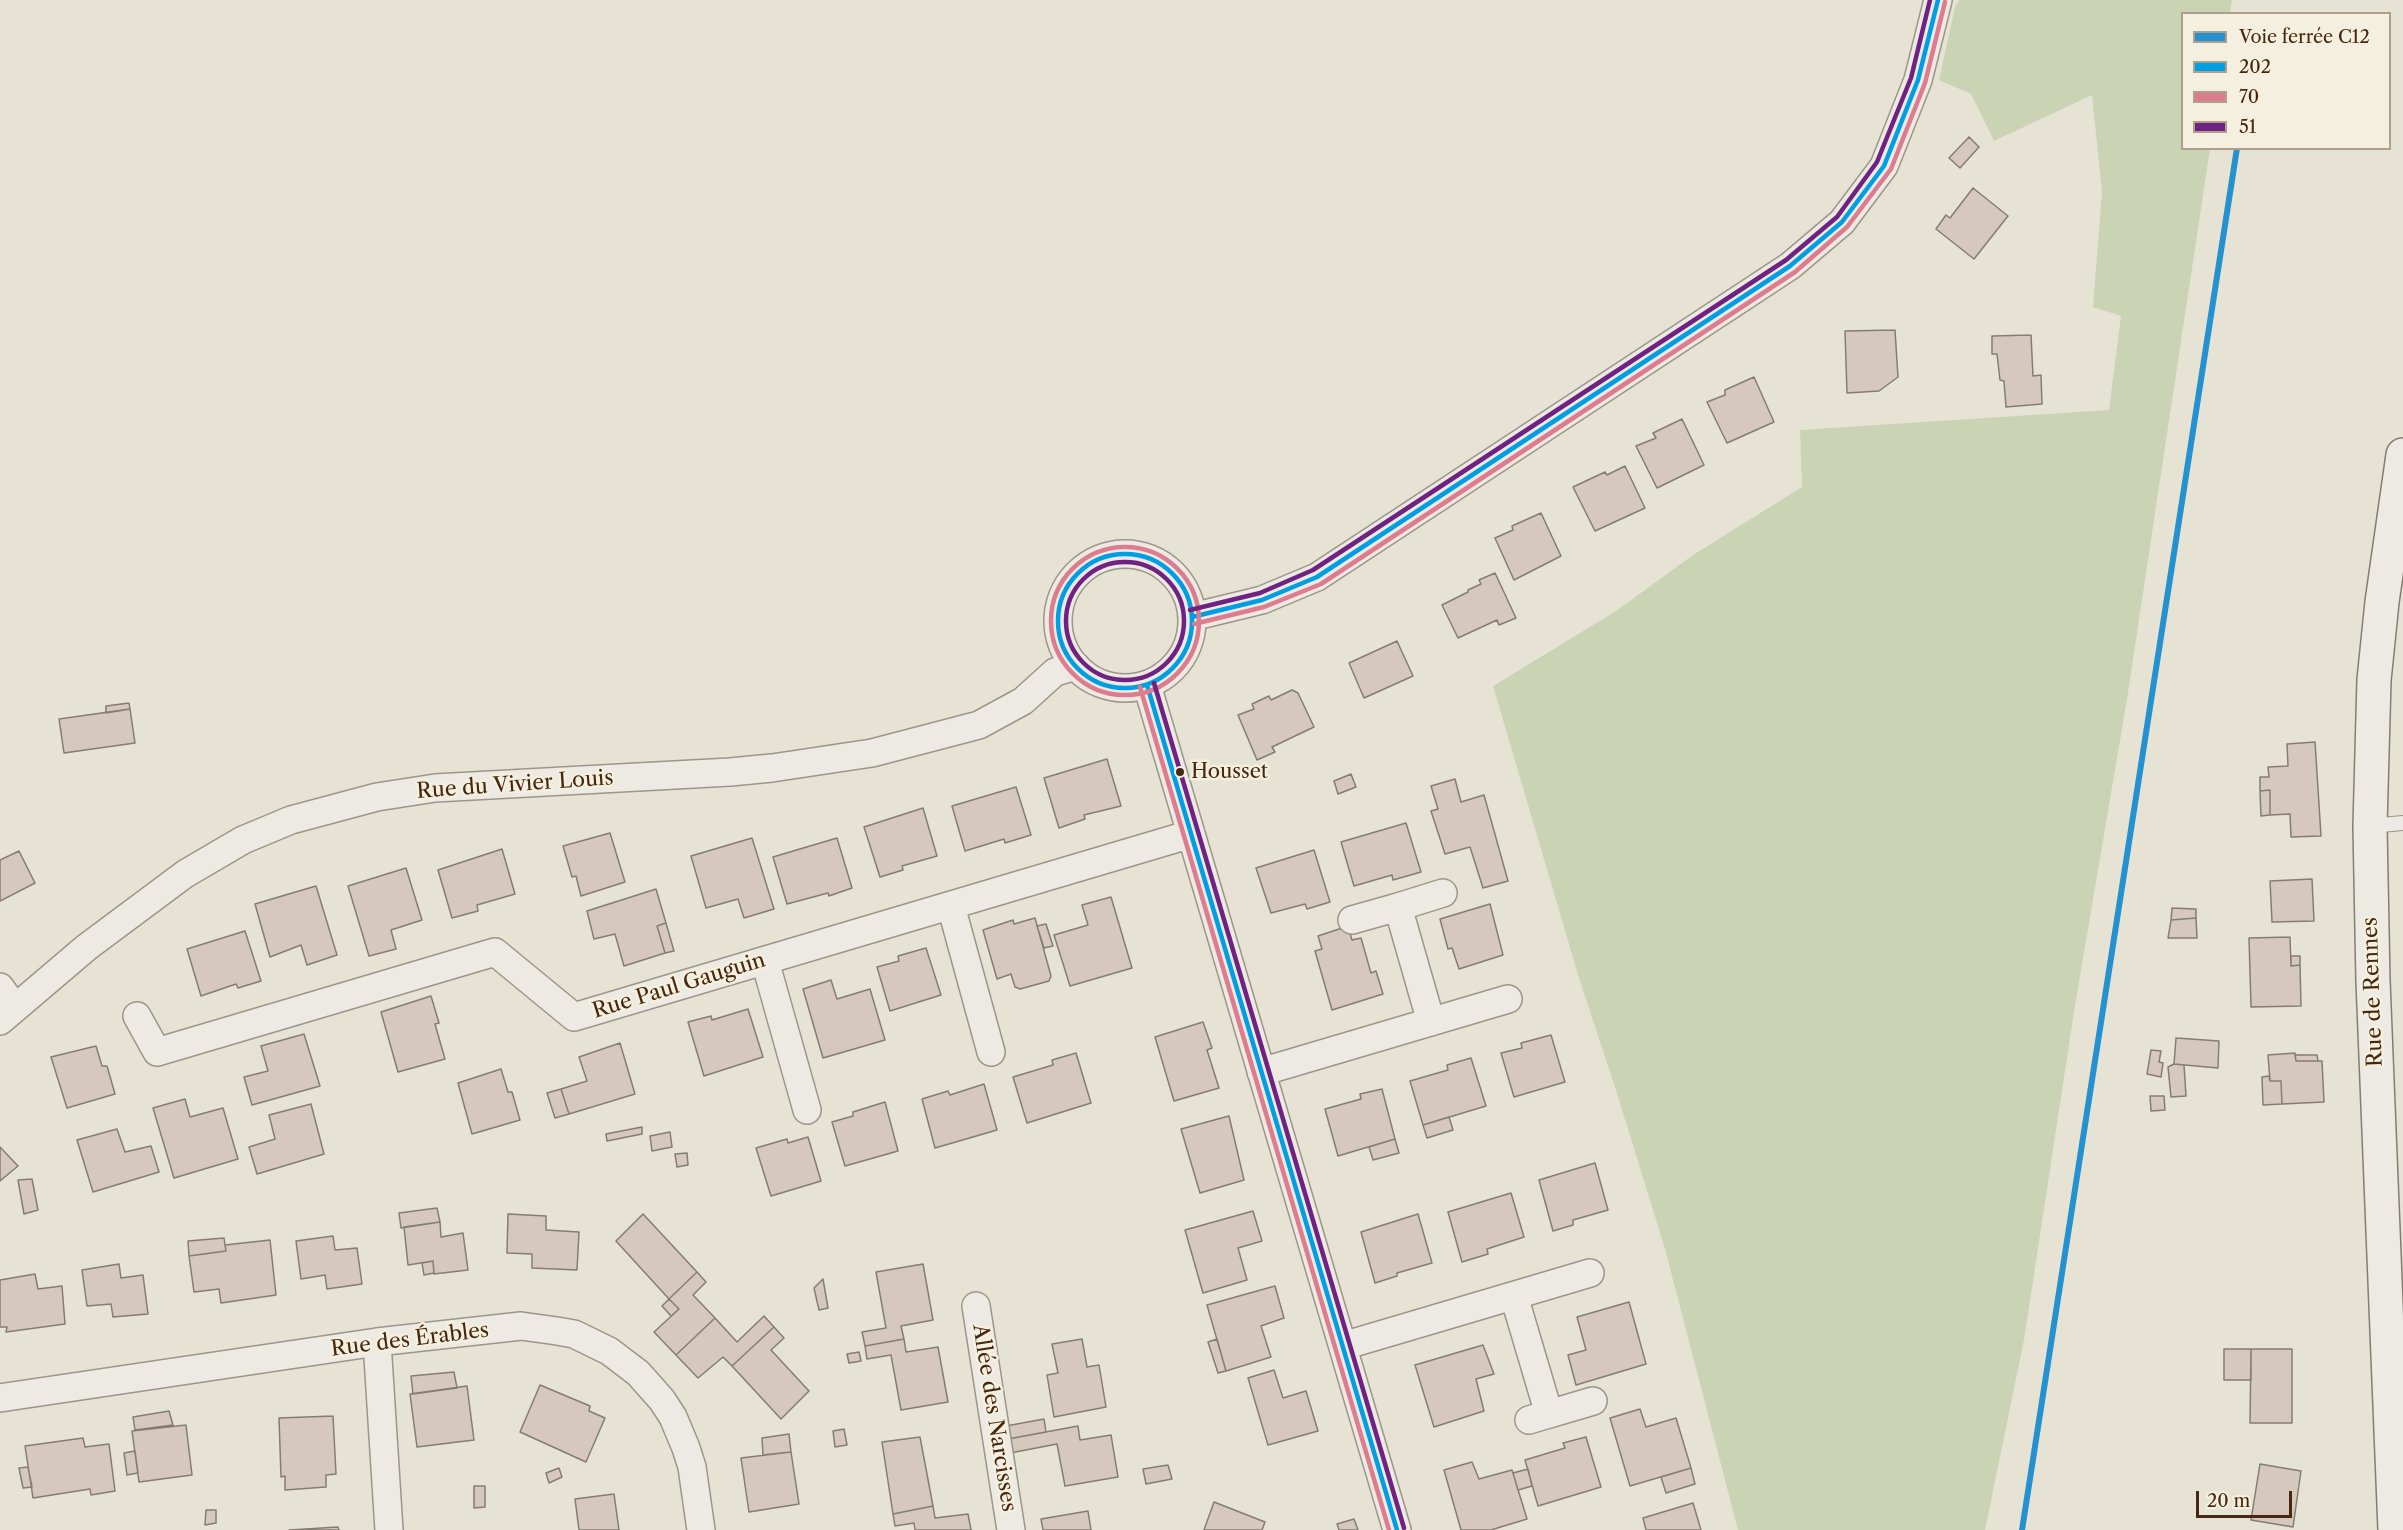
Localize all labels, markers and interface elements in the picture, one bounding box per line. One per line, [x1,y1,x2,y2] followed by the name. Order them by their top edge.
[2181,12,2391,150] legend
[2239,26,2370,48] text: Voie ferrée C12
[2239,56,2271,78] text: 202
[2239,86,2259,108] text: 70
[2239,116,2256,138] text: 51
[1191,760,1268,784] place label: Housset
[416,766,614,804] street label: Rue du Vivier Louis
[1174,766,1186,778] marker: Housset
[2358,917,2388,1067] street label: Rue de Rennes
[589,948,769,1024] street label: Rue Paul Gauguin
[330,1318,490,1362] street label: Rue des Érables
[967,1322,1021,1514] street label: Allée des Narcisses
[2199,1479,2295,1517] scale bar
[2207,1490,2250,1512] text: 20 m

